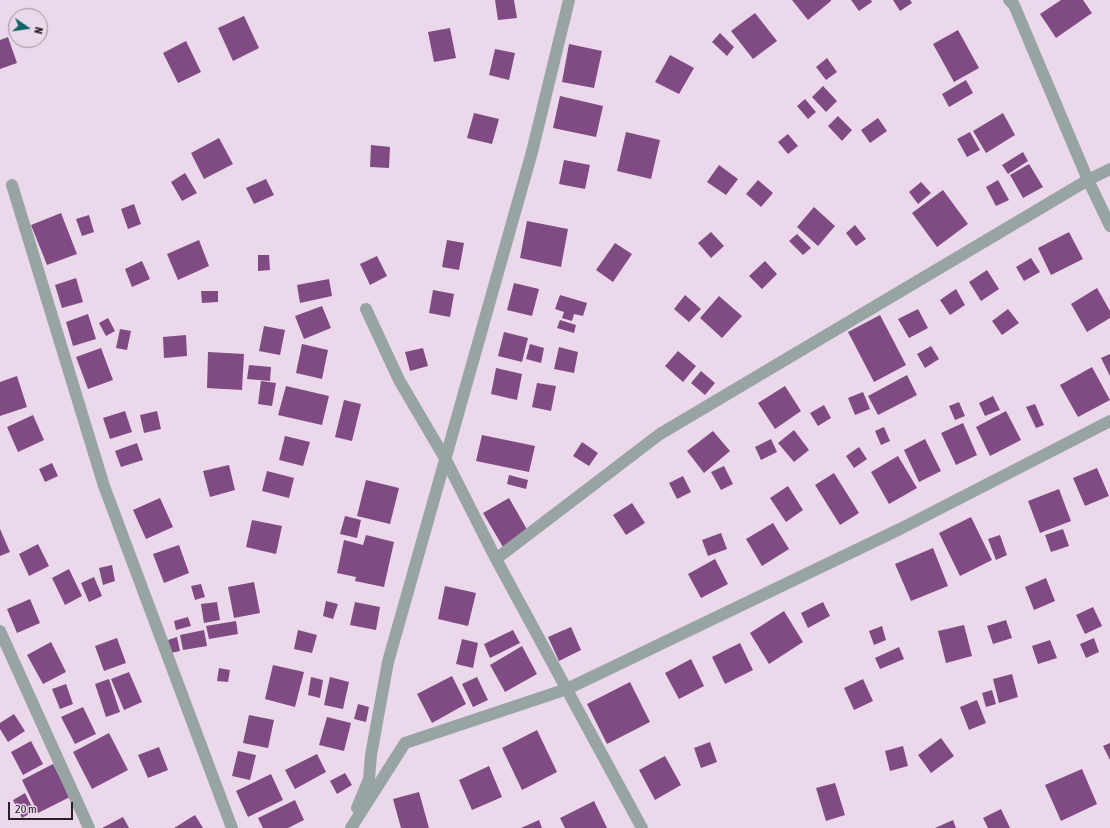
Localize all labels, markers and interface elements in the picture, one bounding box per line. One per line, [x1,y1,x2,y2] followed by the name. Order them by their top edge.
[8,8,48,48] north arrow
[32,26,45,35] text: N
[10,794,75,820] scale bar
[15,802,37,816] text: 20 m

